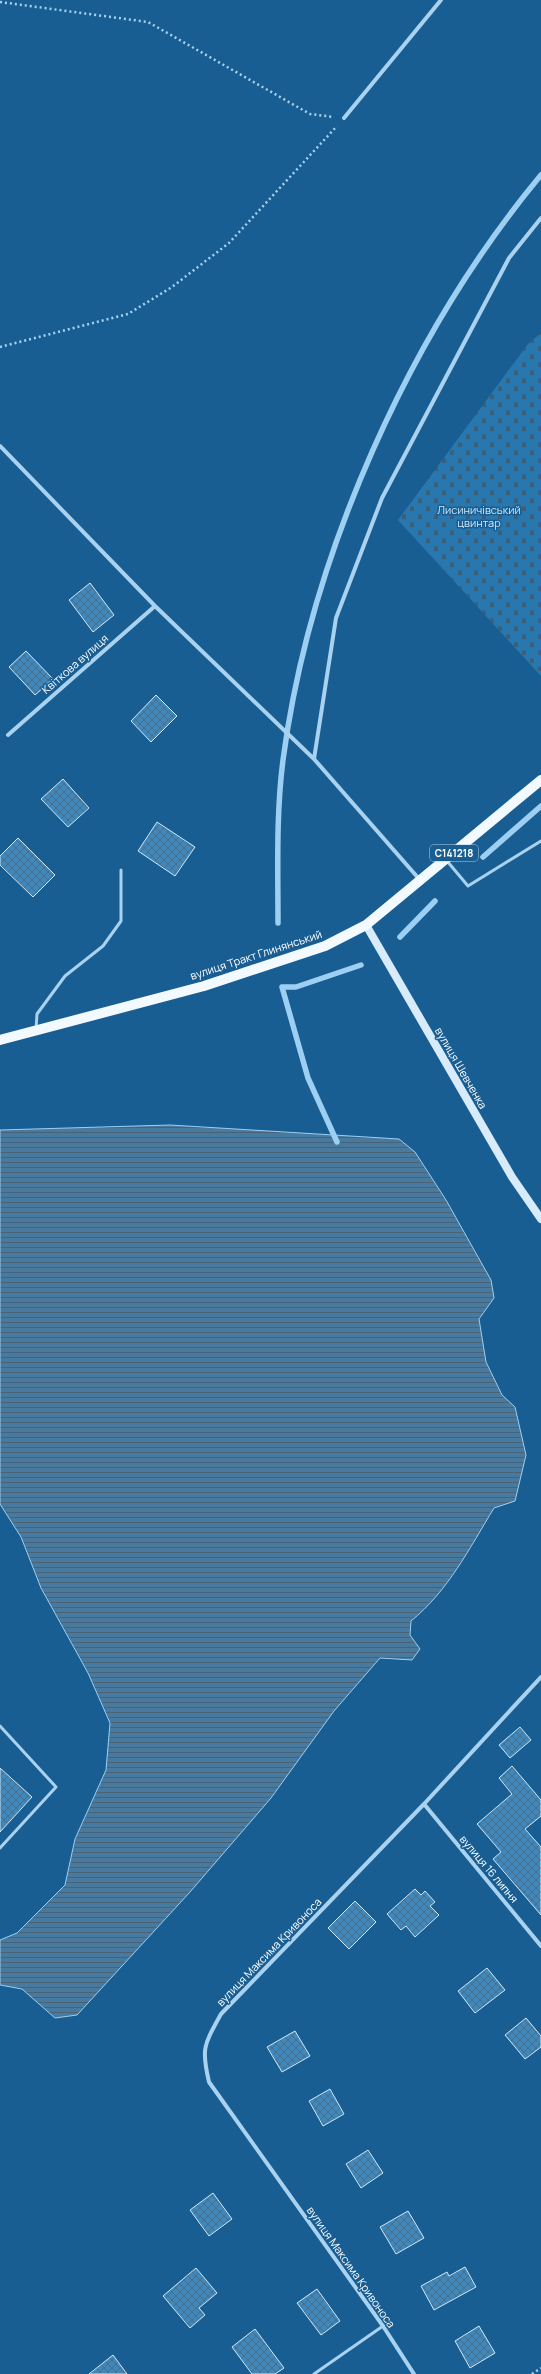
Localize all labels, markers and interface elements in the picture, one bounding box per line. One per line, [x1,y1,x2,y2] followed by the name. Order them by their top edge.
[437,502,521,530] park label: Лисиничівський цвинтар
[38,631,111,697] street label: Квіткова вулиця
[430,845,478,861] road number: С141218
[188,926,324,983] street label: вулиця Тракт Глинянський
[432,1024,491,1111] street label: вулиця Шевченка
[457,1832,522,1906] street label: вулиця 16 липня
[213,1894,324,2009] street label: вулиця Максима Кривоноса
[304,2203,399,2330] street label: вулиця Максима Кривоноса

